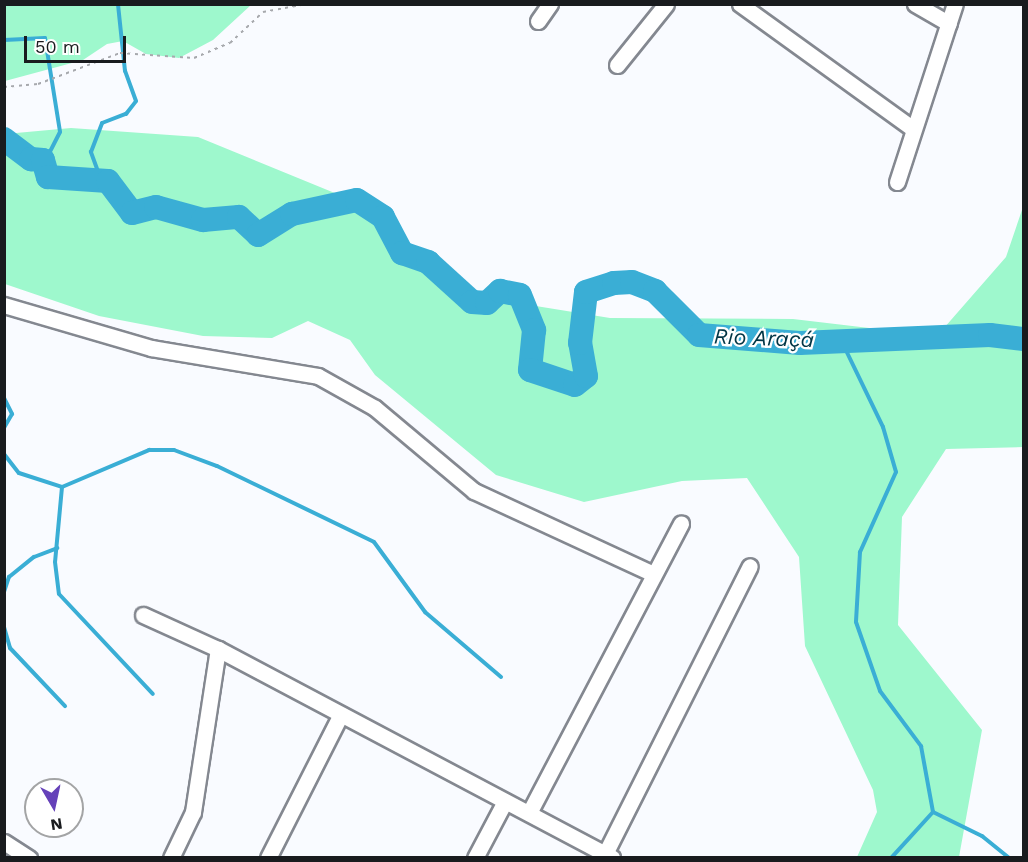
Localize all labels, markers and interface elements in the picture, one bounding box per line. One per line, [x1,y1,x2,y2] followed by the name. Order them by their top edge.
[27,24,129,62] scale bar
[35,36,80,57] text: 50 m
[713,323,815,353] water label: Rio Araçá
[24,778,84,838] north arrow
[49,814,64,835] text: N

